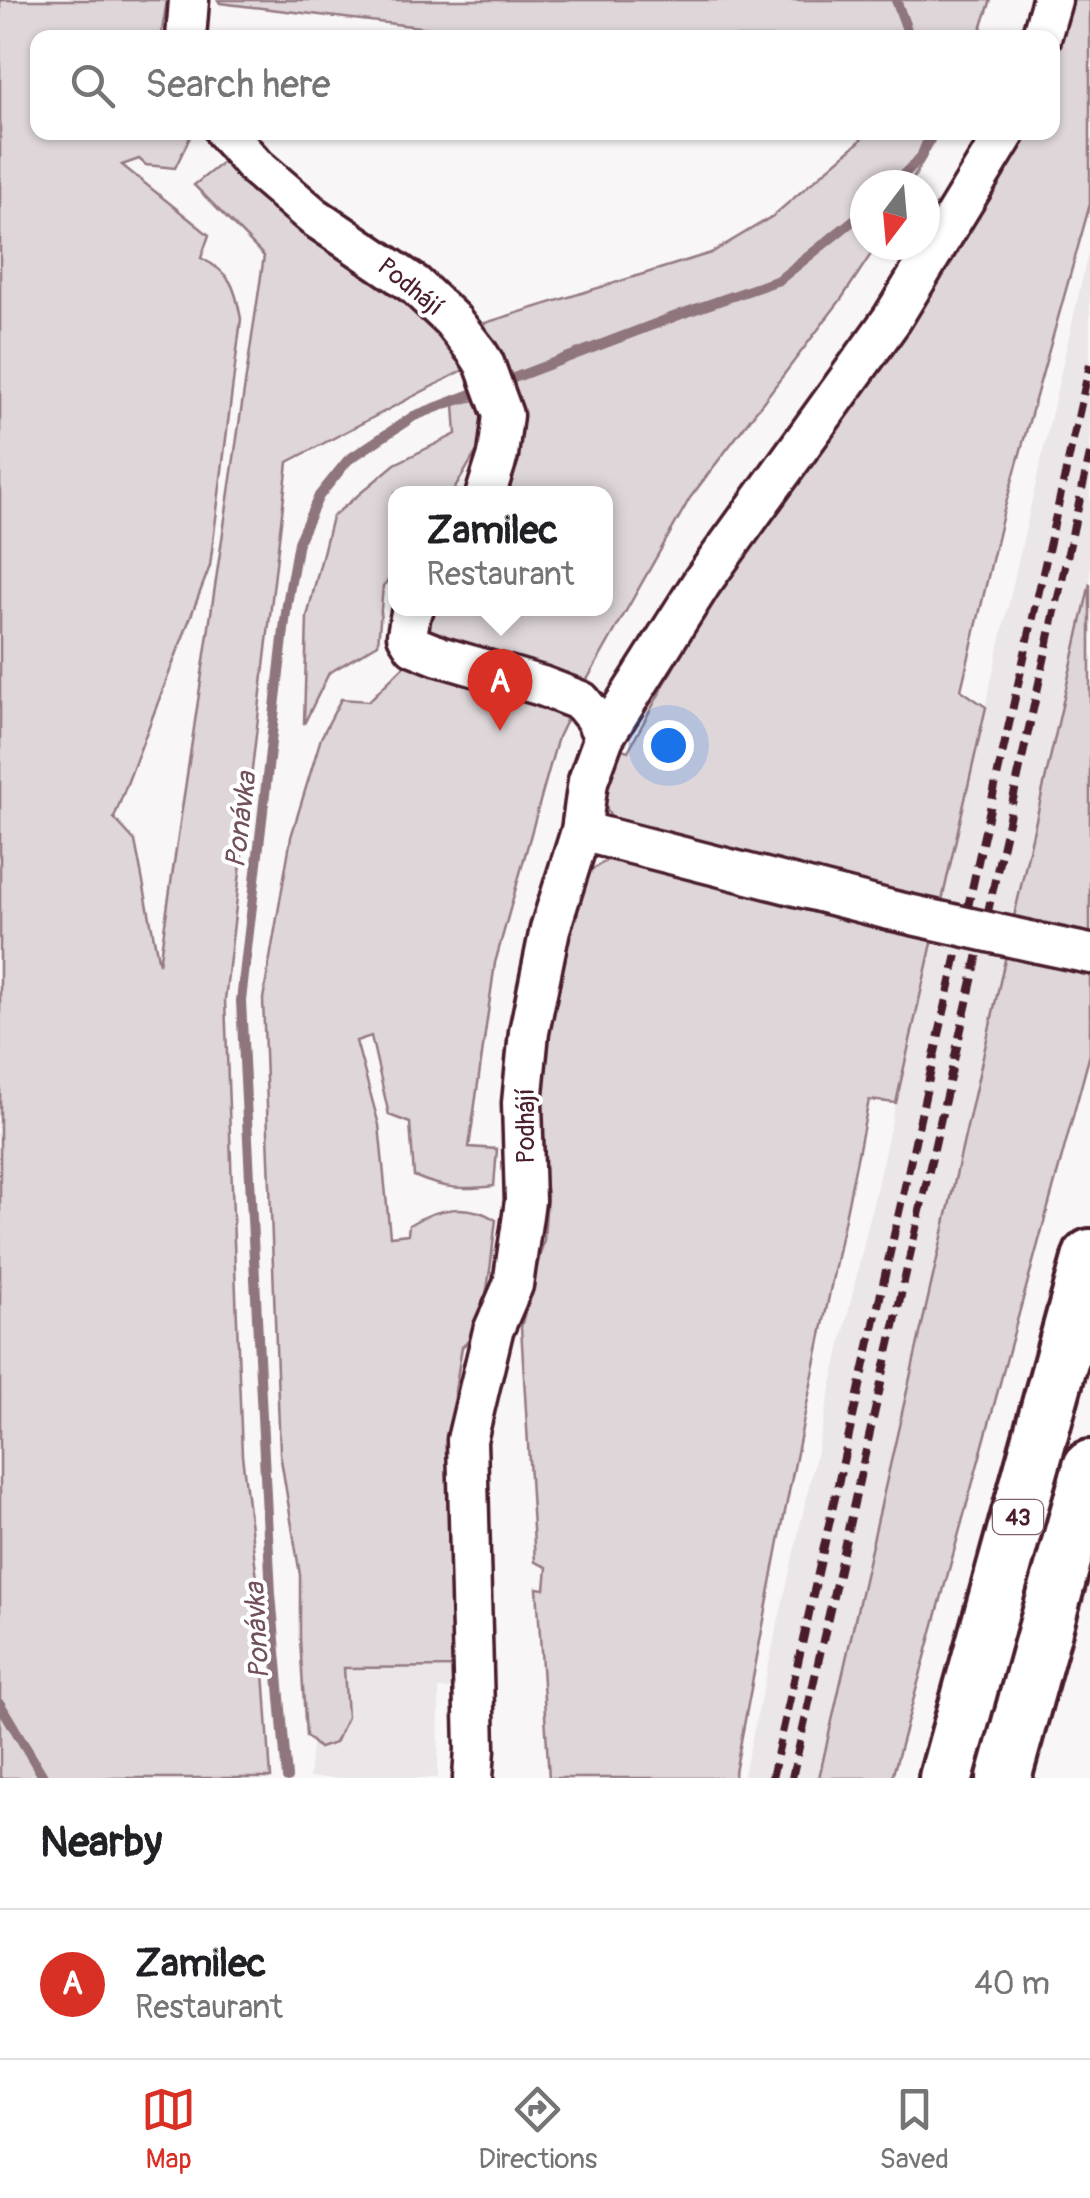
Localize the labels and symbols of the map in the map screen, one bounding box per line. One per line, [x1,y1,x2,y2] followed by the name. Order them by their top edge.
[850,170,940,260] north arrow
[371,251,449,323] street label: Podhájí
[468,648,532,731] pin: A
[643,720,694,771] your location
[218,768,265,870] water label: Ponávka
[511,1088,542,1164] street label: Podhájí
[993,1500,1043,1534] road number: 43
[237,1580,277,1680] water label: Ponávka

